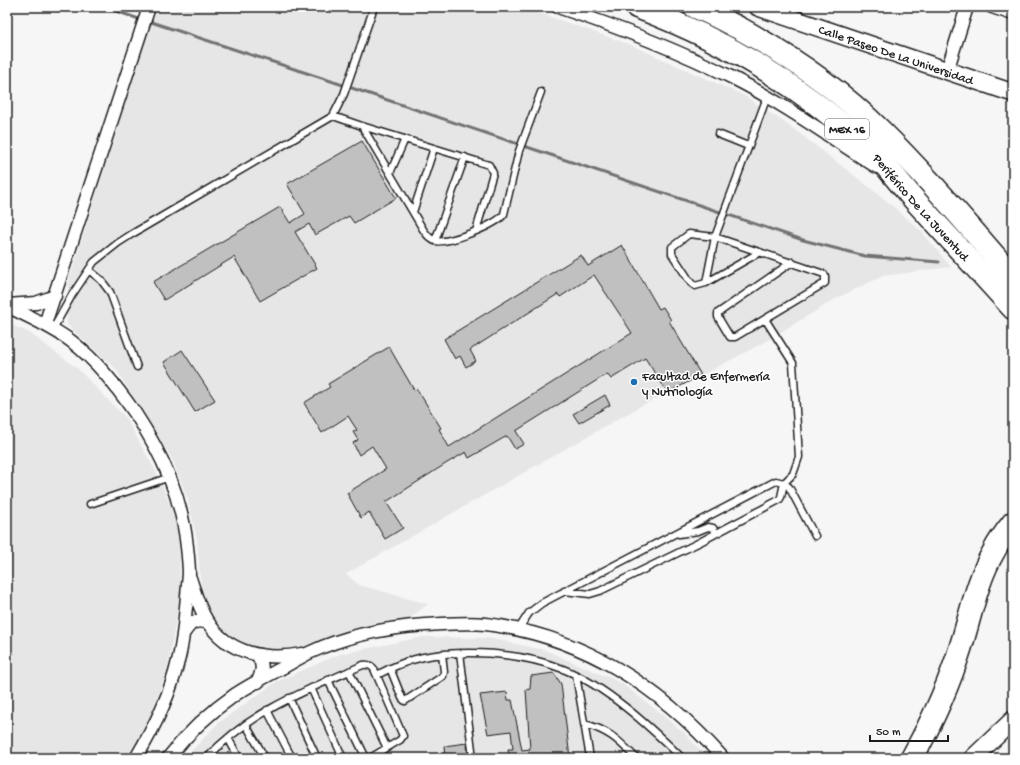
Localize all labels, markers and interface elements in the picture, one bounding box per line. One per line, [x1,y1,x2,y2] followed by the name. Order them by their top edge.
[816,23,976,90] street label: Calle Paseo De La Universidad
[825,119,869,139] road number: MEX 16
[868,151,972,266] street label: Periférico De La Juventud
[641,370,771,400] place label: Facultad de Enfermería y Nutriología
[629,377,639,387] marker: Facultad de Enfermería y Nutriología
[870,717,948,743] scale bar
[876,726,901,740] text: 50 m

